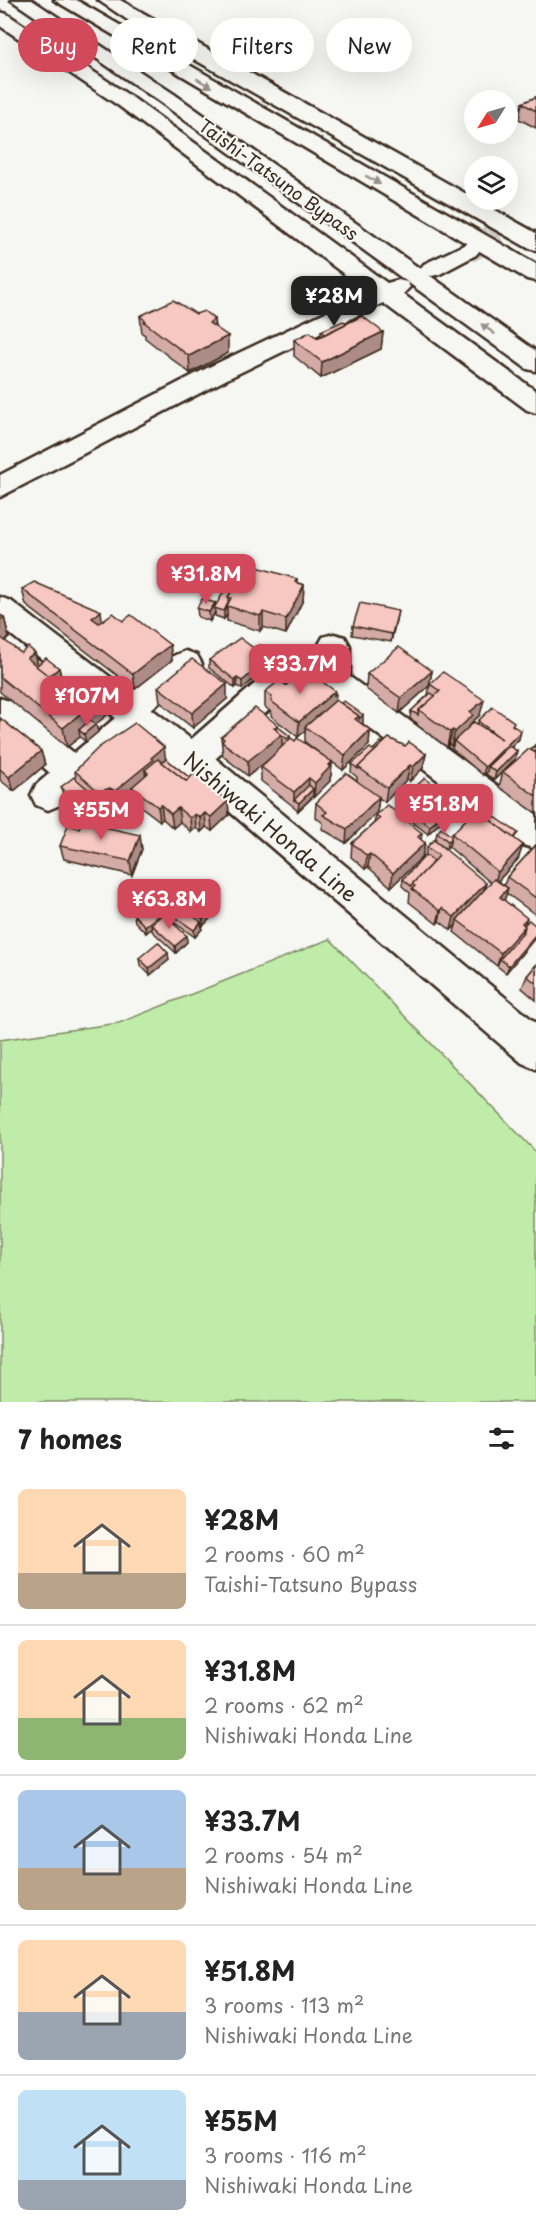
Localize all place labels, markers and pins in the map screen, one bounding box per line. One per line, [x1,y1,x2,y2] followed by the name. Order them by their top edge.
[298,276,370,327] pin: ¥28M
[157,554,255,605] pin: ¥31.8M
[251,644,349,695] pin: ¥33.7M
[45,676,129,727] pin: ¥107M
[395,784,493,835] pin: ¥51.8M
[65,790,137,841] pin: ¥55M
[120,879,218,930] pin: ¥63.8M

